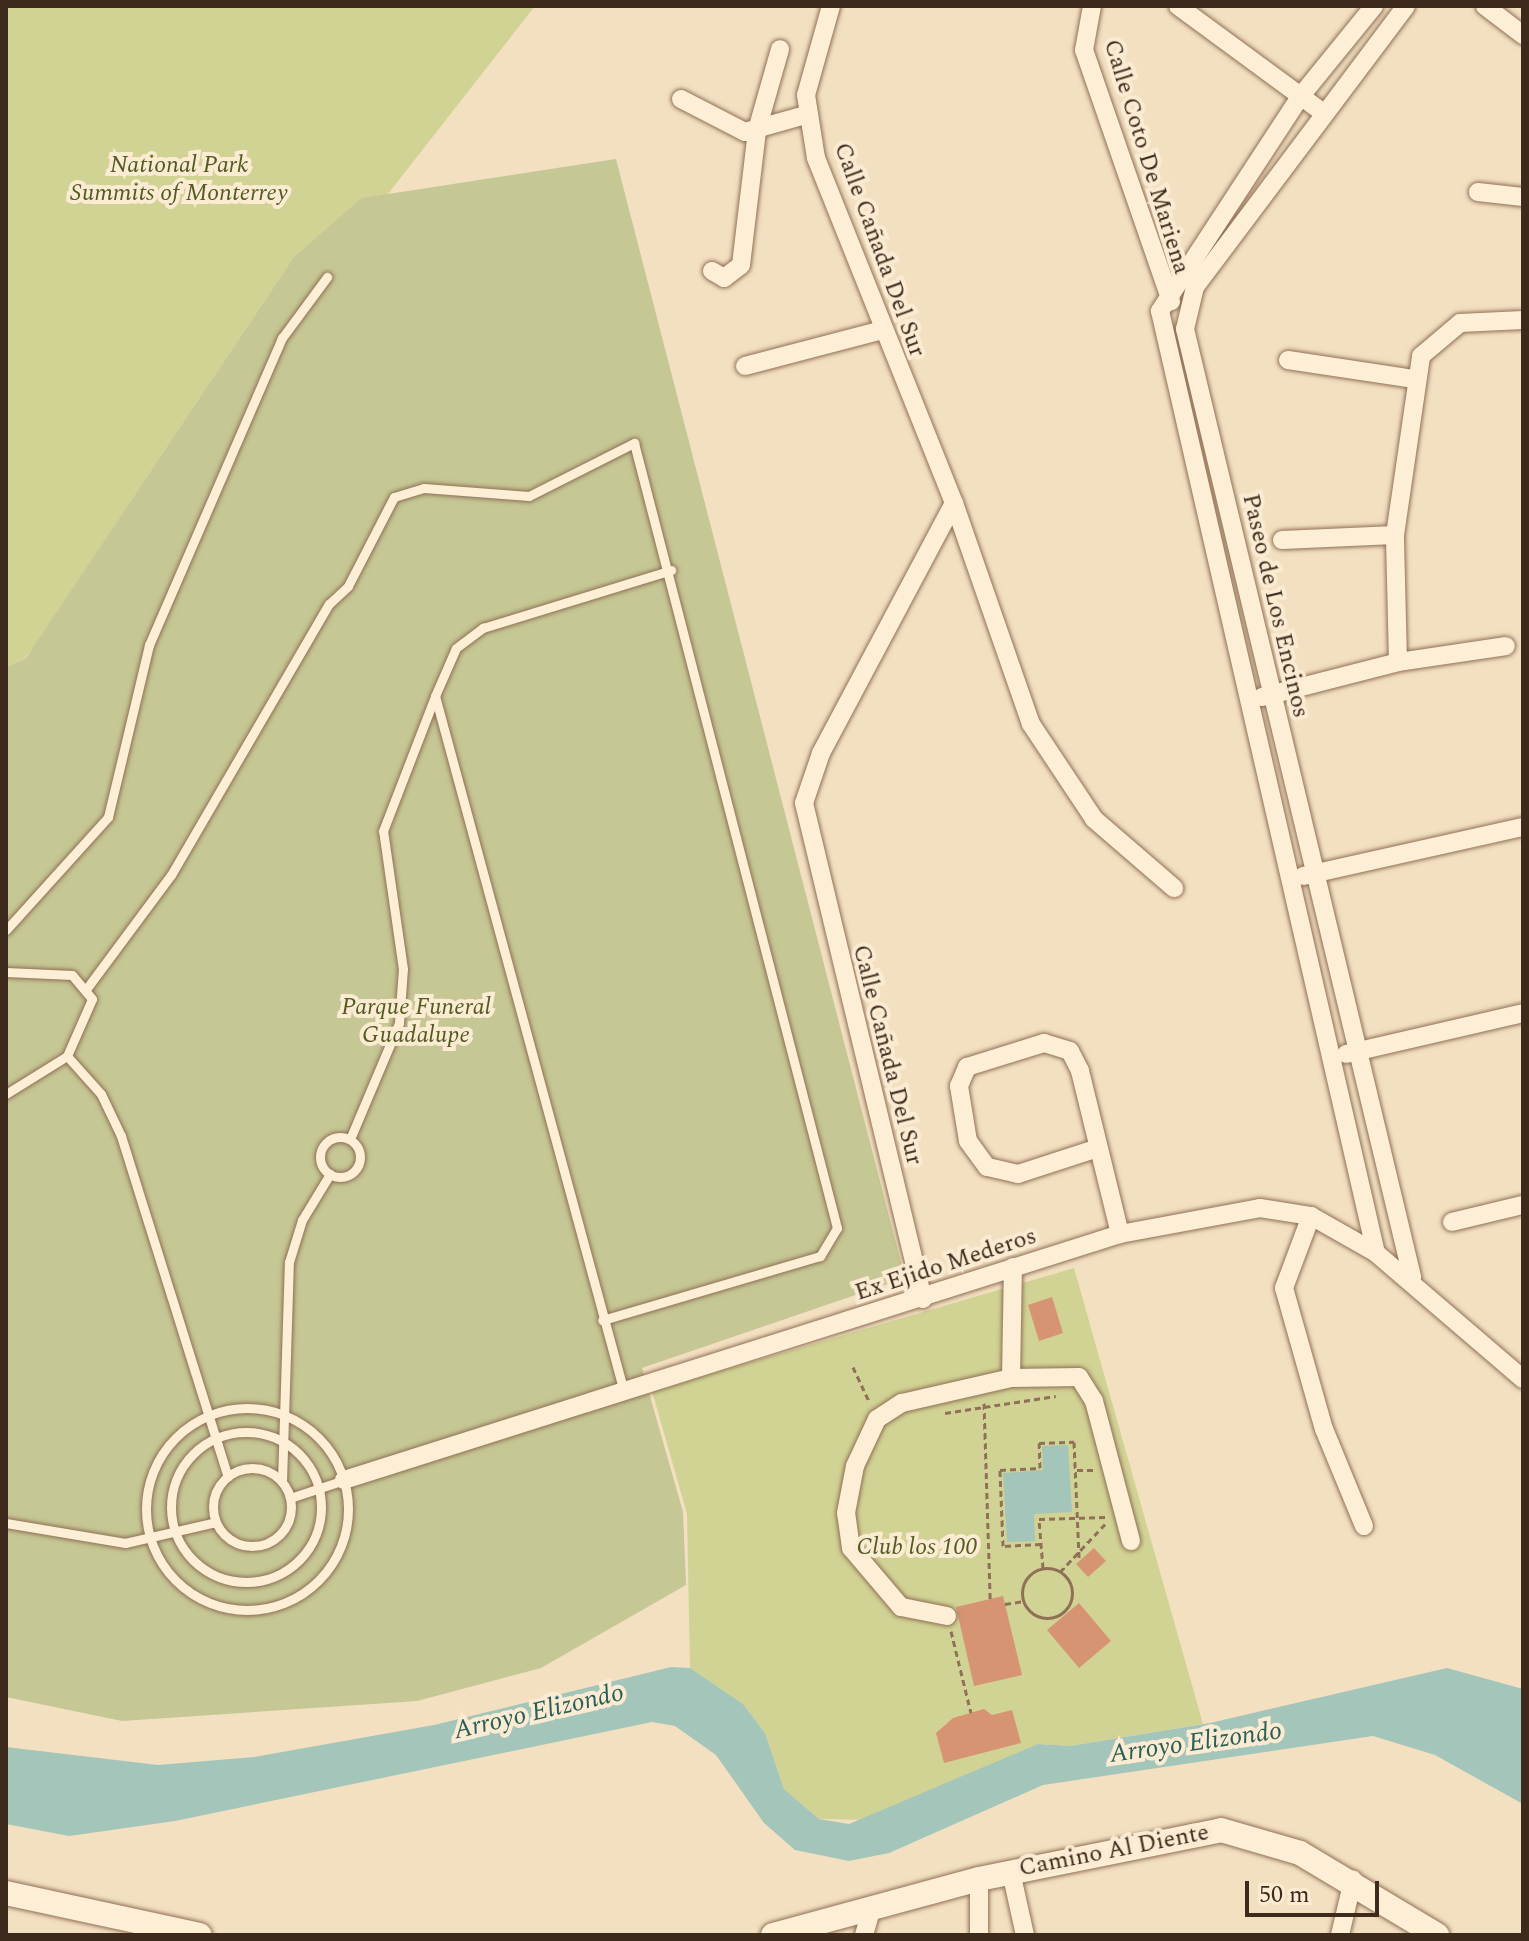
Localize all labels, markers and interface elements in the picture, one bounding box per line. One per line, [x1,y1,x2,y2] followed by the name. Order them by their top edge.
[1097,36,1195,278] street label: Calle Coto De Mariena
[827,139,931,361] street label: Calle Cañada Del Sur
[70,152,288,208] park label: National Park Summits of Monterrey
[1235,491,1315,721] street label: Paseo de Los Encinos
[846,942,928,1168] street label: Calle Cañada Del Sur
[341,994,491,1050] park label: Parque Funeral Guadalupe
[852,1222,1040,1308] street label: Ex Ejido Mederos
[857,1534,977,1562] park label: Club los 100
[451,1677,627,1747] water label: Arroyo Elizondo
[1108,1715,1284,1771] water label: Arroyo Elizondo
[1017,1818,1211,1884] street label: Camino Al Diente
[1249,1865,1383,1915] scale bar
[1259,1877,1310,1913] text: 50 m

